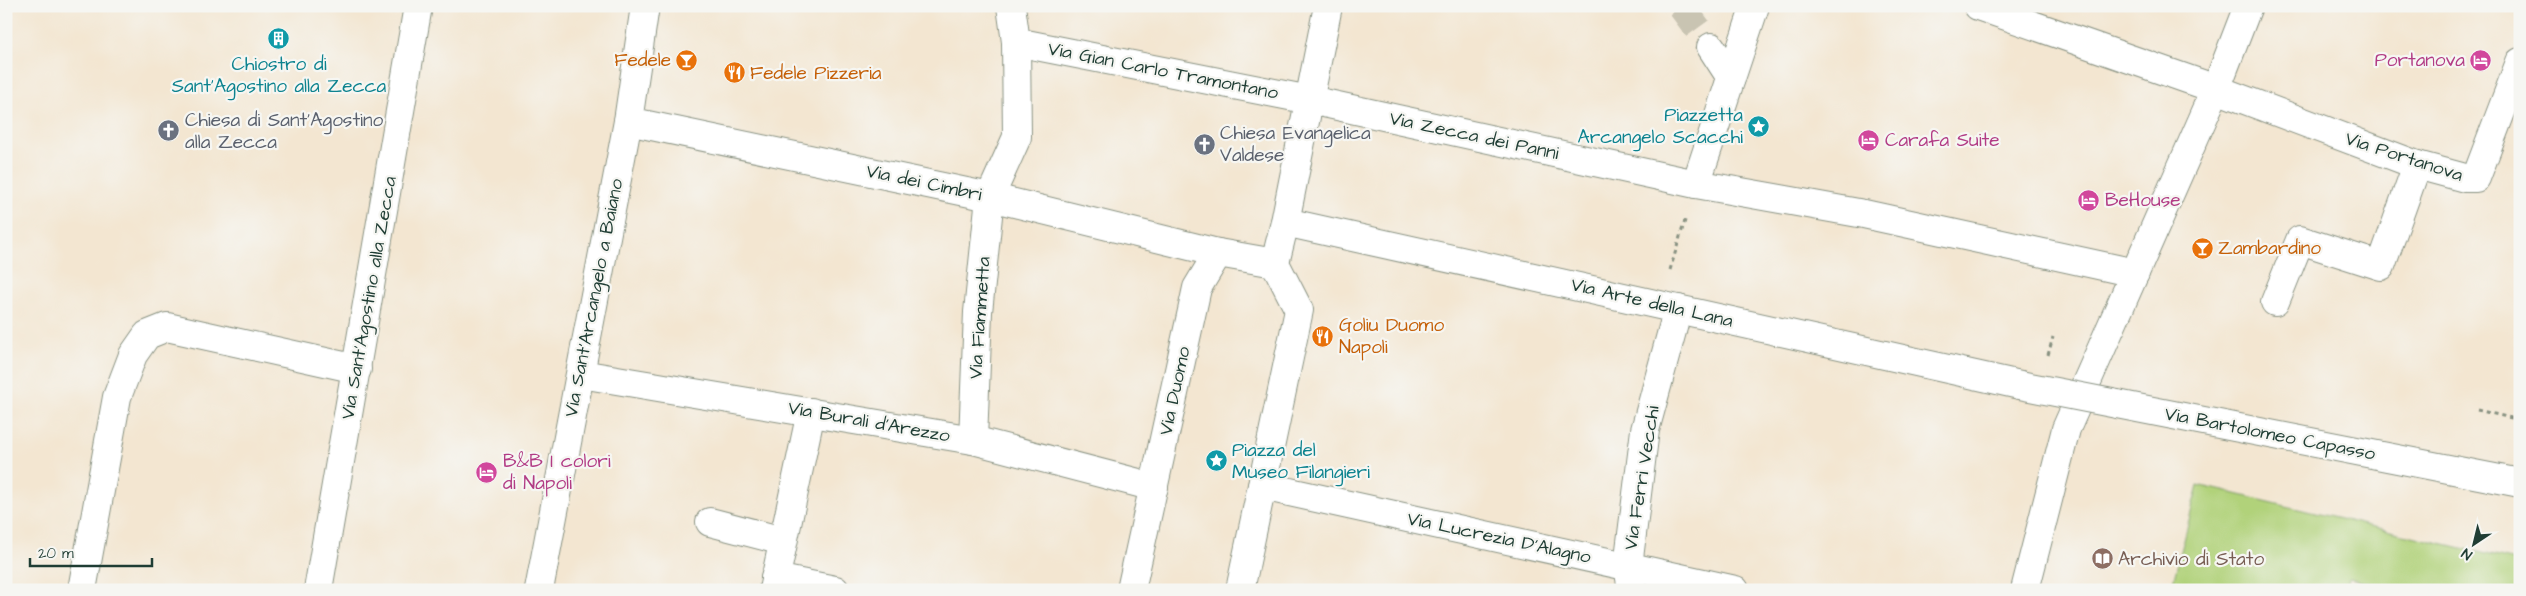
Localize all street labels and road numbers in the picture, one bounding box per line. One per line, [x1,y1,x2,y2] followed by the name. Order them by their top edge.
[1045,35,1281,107] street label: Via Gian Carlo Tramontano
[1387,105,1561,167] street label: Via Zecca dei Panni
[2342,125,2467,189] street label: Via Portanova
[864,158,984,208] street label: Via dei Cimbri
[334,174,405,422] street label: Via Sant'Agostino alla Zecca
[558,176,631,420] street label: Via Sant'Arcangelo a Baiano
[962,256,998,380] street label: Via Fiammetta
[1568,271,1736,335] street label: Via Arte della Lana
[1152,344,1198,438] street label: Via Duomo
[786,394,952,450] street label: Via Burali d'Arezzo
[2162,400,2378,468] street label: Via Bartolomeo Capasso
[1617,404,1667,552] street label: Via Ferri Vecchi
[1404,505,1594,572] street label: Via Lucrezia D'Alagno

